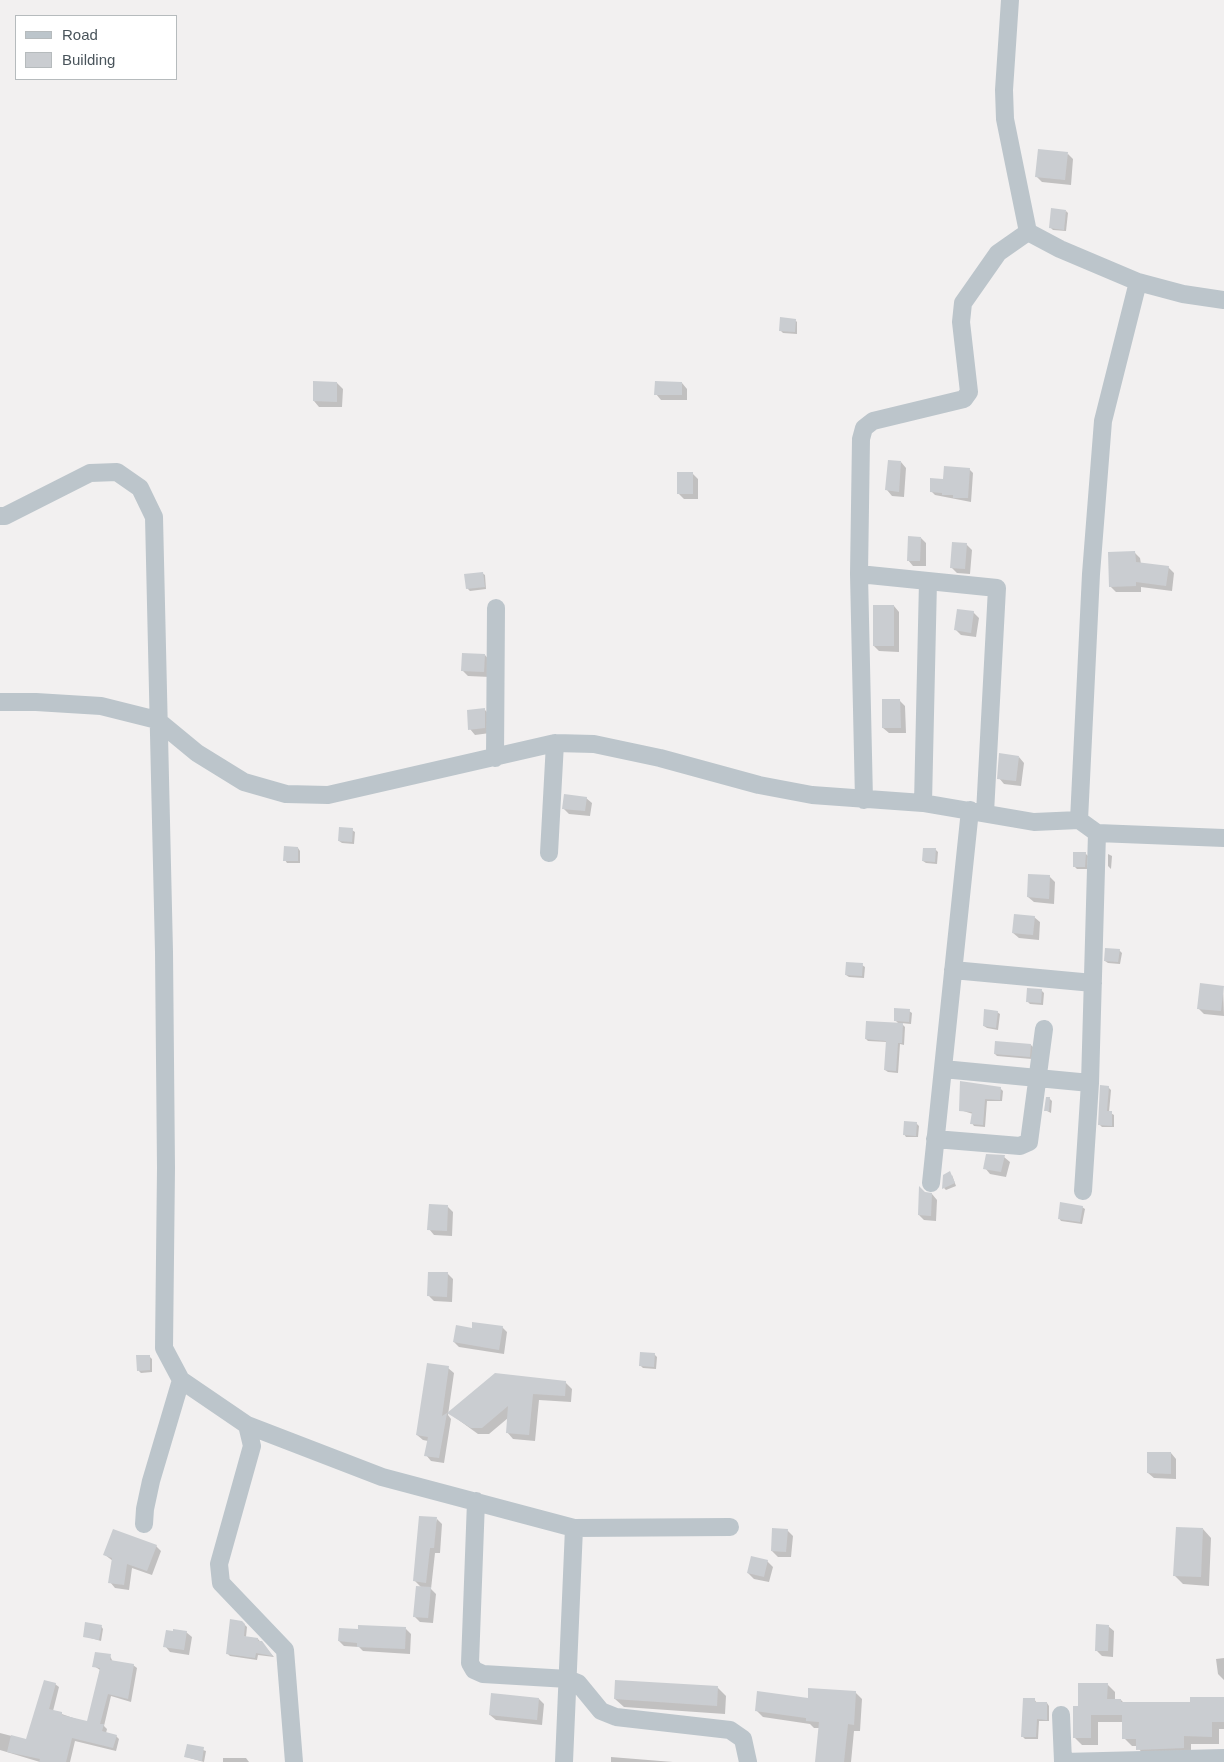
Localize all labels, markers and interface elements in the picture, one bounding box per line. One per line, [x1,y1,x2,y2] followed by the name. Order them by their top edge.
[15,15,178,80] legend
[62,26,98,43] text: Road
[62,51,115,68] text: Building

